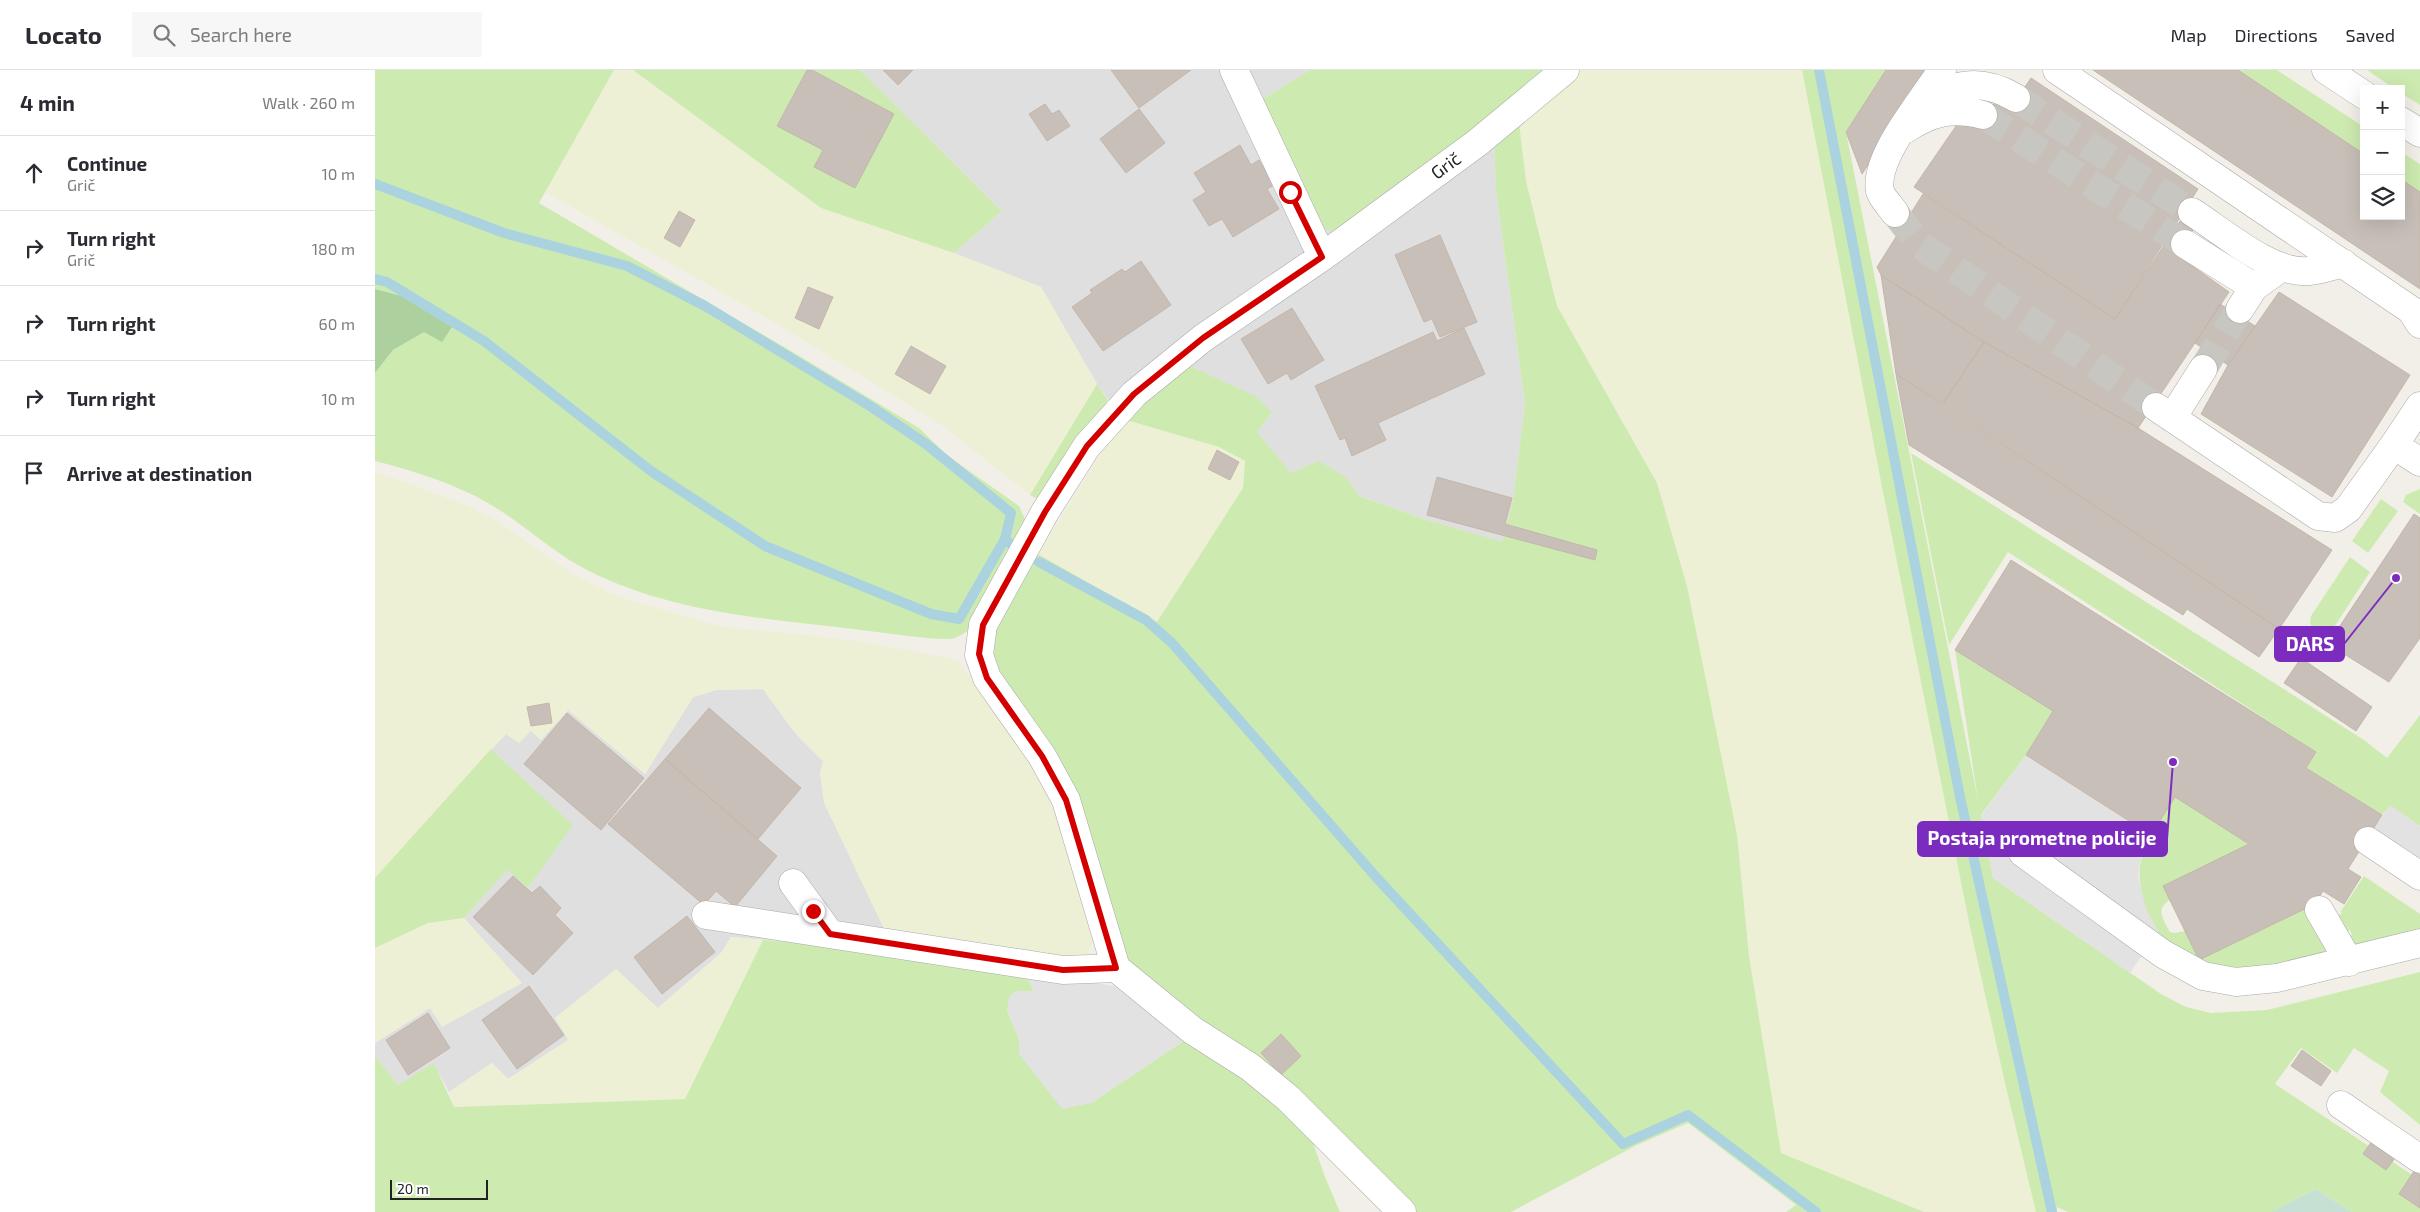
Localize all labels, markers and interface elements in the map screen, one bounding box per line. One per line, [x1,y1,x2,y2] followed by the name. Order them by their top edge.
[132,12,482,57] search box
[25,20,102,49] text: Locato
[150,21,178,49] icon: search
[190,23,292,46] text: Search here
[2170,24,2207,46] text: Map
[2235,24,2318,46] text: Directions
[2346,24,2395,46] text: Saved
[2360,85,2405,220] map controls
[2360,85,2405,130] button: +
[20,90,75,115] text: 4 min
[262,93,355,112] text: Walk · 260 m
[2360,130,2405,175] button: −
[1426,147,1465,183] street label: Grič
[67,152,147,175] text: Continue
[20,159,48,187] icon: ahead
[321,164,355,183] text: 10 m
[67,175,95,194] text: Grič
[2360,175,2405,220] button: layers
[1279,181,1302,204] route start
[67,227,155,250] text: Turn right
[20,234,48,262] icon: right
[312,239,355,258] text: 180 m
[67,250,95,269] text: Grič
[20,309,48,337] icon: right
[67,312,155,335] text: Turn right
[319,314,355,333] text: 60 m
[20,384,48,412] icon: right
[67,387,155,410] text: Turn right
[321,389,355,408] text: 10 m
[20,459,48,487] icon: arrive
[67,462,252,485] text: Arrive at destination
[2275,627,2344,661] callout: DARS
[2286,632,2334,655] text: DARS
[1918,822,2167,856] callout: Postaja prometne policije
[1928,826,2157,849] text: Postaja prometne policije
[802,900,825,923] route end
[390,1177,487,1200] scale bar
[397,1180,429,1197] text: 20 m

